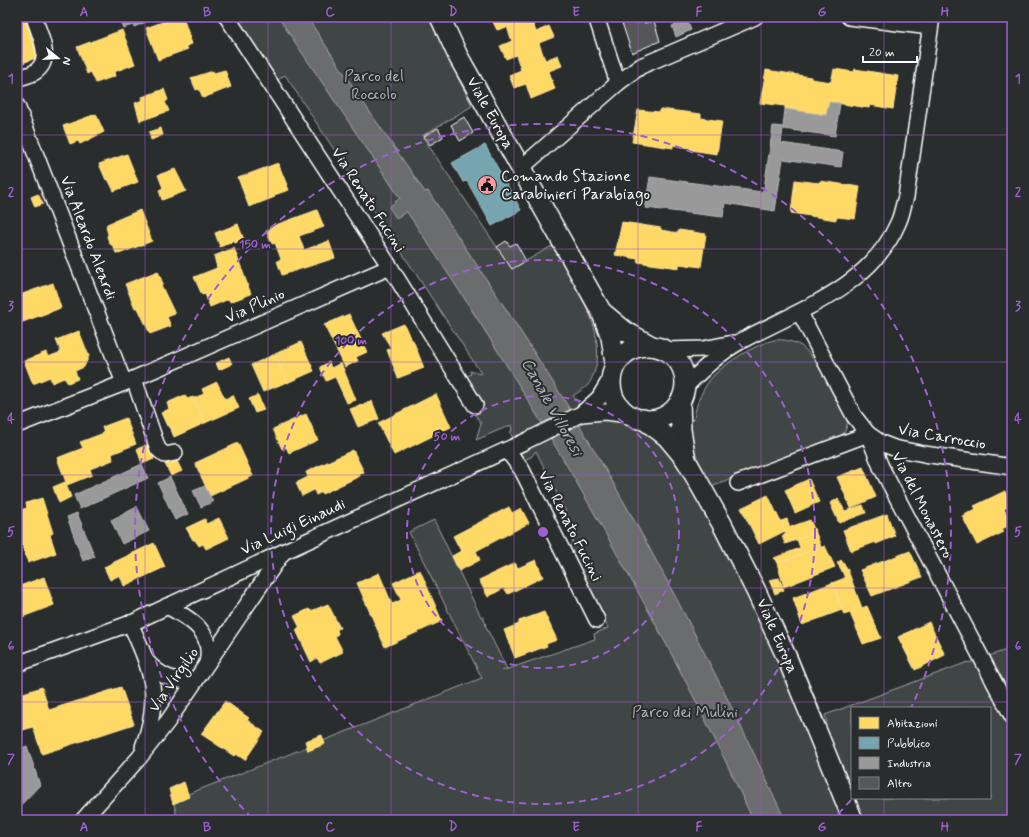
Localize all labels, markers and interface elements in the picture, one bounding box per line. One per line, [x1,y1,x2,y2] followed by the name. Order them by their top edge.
[80,4,88,21] text: A
[203,4,212,21] text: B
[325,4,335,21] text: C
[449,4,458,21] text: D
[572,4,580,21] text: E
[696,4,703,21] text: F
[818,4,827,21] text: G
[941,4,950,21] text: H
[38,38,78,78] north arrow
[863,38,917,64] scale bar
[869,45,895,61] text: 20 m
[59,55,74,66] text: N
[344,66,404,105] park label: Parco del Roccolo
[8,71,14,88] text: 1
[1015,71,1021,88] text: 1
[461,73,519,153] street label: Viale Europa
[326,143,410,257] street label: Via Renato Fucini
[501,166,650,206] place label: Comando Stazione Carabinieri Parabiago
[55,173,121,303] street label: Via Aleardo Aleardi
[476,174,498,196] public building icon: Comando Stazione Carabinieri Parabiago
[8,184,15,201] text: 2
[1015,184,1022,201] text: 2
[239,237,271,253] text: 150 m
[222,284,288,328] street label: Via Plinio
[8,298,14,315] text: 3
[1015,298,1021,315] text: 3
[335,333,368,349] text: 100 m
[516,354,589,462] water label: Canale Villoresi
[7,411,15,428] text: 4
[1014,411,1022,428] text: 4
[896,419,988,455] street label: Via Carroccio
[434,429,461,445] text: 50 m
[886,448,958,562] street label: Via del Monastero
[533,467,607,585] street label: Via Renato Fucini
[237,493,350,561] street label: Via Luigi Einaudi
[7,524,15,541] text: 5
[1014,524,1022,541] text: 5
[536,525,550,539] centre of rings
[751,595,803,677] street label: Viale Europa
[8,638,15,655] text: 6
[1015,638,1022,655] text: 6
[144,643,205,717] street label: Via Virgilio
[632,702,738,723] park label: Parco dei Mulini
[851,707,991,799] legend
[887,716,938,732] text: Abitazioni
[887,736,930,752] text: Pubblico
[7,751,15,768] text: 7
[1014,751,1022,768] text: 7
[887,756,931,772] text: Industria
[887,776,912,792] text: Altro
[80,819,88,836] text: A
[203,819,212,836] text: B
[325,819,335,836] text: C
[449,819,458,836] text: D
[572,819,580,836] text: E
[696,819,703,836] text: F
[818,819,827,836] text: G
[941,819,950,836] text: H

